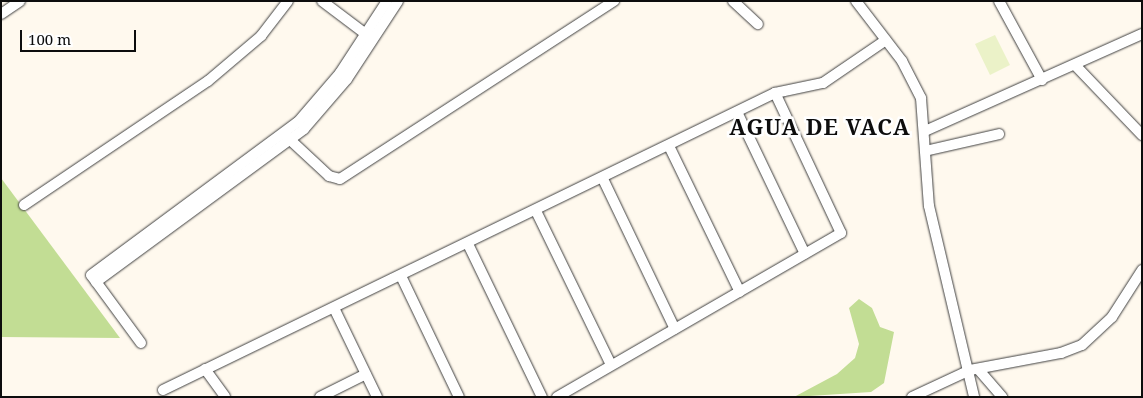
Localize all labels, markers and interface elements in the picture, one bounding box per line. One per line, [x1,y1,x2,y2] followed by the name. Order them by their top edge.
[22,20,139,52] scale bar
[28,29,71,49] text: 100 m
[728,114,912,140] district label: AGUA DE VACA

